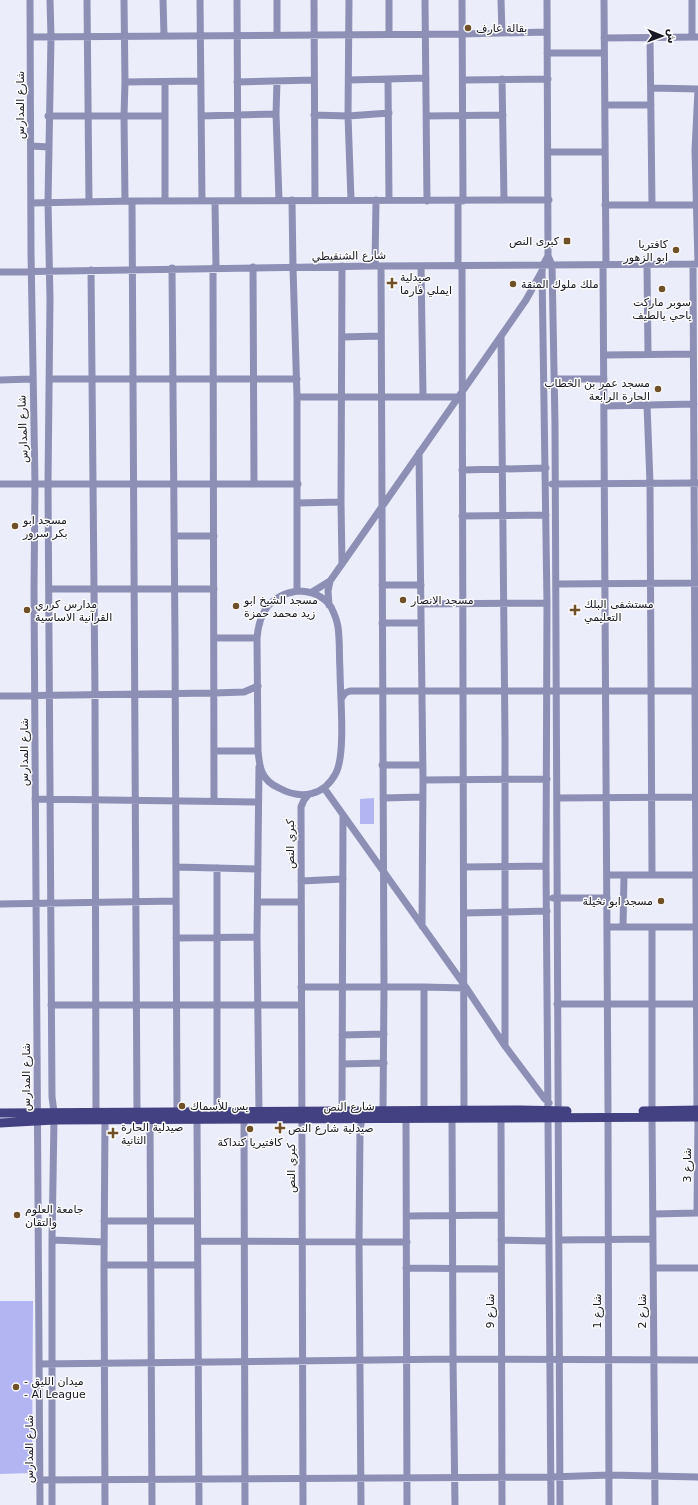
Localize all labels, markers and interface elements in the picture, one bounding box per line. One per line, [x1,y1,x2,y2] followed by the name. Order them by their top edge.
[642,16,682,56] north arrow
[476,22,527,35] place label: بقالة عارف
[463,23,473,33] marker: بقالة عارف
[665,28,678,44] text: ش
[14,71,27,139] street label: شارع المدارس
[509,235,560,248] place label: كبرى النص
[562,236,572,246] marker: كبرى النص
[622,238,669,264] place label: كافتريا ابو الزهور
[671,245,681,255] marker: كافتريا ابو الزهور
[312,249,386,263] street label: شارع الشنقيطي
[400,271,452,297] place label: صيدلية ايملي فارما
[387,278,397,288] marker: صيدلية ايملي فارما
[521,278,599,291] place label: ملك ملوك المنقة
[508,279,518,289] marker: ملك ملوك المنقة
[657,284,667,294] marker: سوبر ماركت ياحي يالطيف
[632,296,692,322] place label: سوبر ماركت ياحي يالطيف
[544,377,650,403] place label: مسجد عمر بن الخطاب الحارة الرابعة
[653,384,663,394] marker: مسجد عمر بن الخطاب الحارة الرابعة
[15,395,31,463] street label: شارع المدارس
[22,514,68,540] place label: مسجد ابو بكر سرور
[10,521,20,531] marker: مسجد ابو بكر سرور
[243,594,318,620] place label: مسجد الشيخ ابو زيد محمد حمزة
[410,594,474,607] place label: مسجد الانصار
[398,595,408,605] marker: مسجد الانصار
[35,598,112,624] place label: مدارس كرري القرآنية الاساسية
[584,598,654,624] place label: مستشفى البلك التعليمي
[231,601,241,611] marker: مسجد الشيخ ابو زيد محمد حمزة
[569,604,581,616] marker: مستشفى البلك التعليمي
[22,605,32,615] marker: مدارس كرري القرآنية الاساسية
[18,718,31,786] street label: شارع المدارس
[284,818,297,869] street label: كبري النص
[583,895,653,908] place label: مسجد ابو نخيلة
[656,896,666,906] marker: مسجد ابو نخيلة
[20,1043,33,1111] street label: شارع المدارس
[190,1099,249,1113] place label: يس للأسماك
[323,1100,375,1114] street label: شارع النص
[177,1101,187,1111] marker: يس للأسماك
[121,1121,183,1147] place label: صيدلية الحارة الثانية
[288,1122,374,1135] place label: صيدلية شارع النص
[275,1123,285,1133] marker: صيدلية شارع النص
[245,1124,255,1134] marker: كافتيريا كنداكة
[108,1128,118,1138] marker: صيدلية الحارة الثانية
[218,1136,283,1149] place label: كافتيريا كنداكة
[285,1142,298,1193] street label: كبري النص
[681,1148,694,1182] street label: شارع 3
[25,1203,84,1229] place label: جامعة العلوم والتقان
[12,1210,22,1220] marker: جامعة العلوم والتقان
[484,1294,497,1328] street label: شارع 9
[591,1294,604,1328] street label: شارع 1
[636,1294,649,1328] street label: شارع 2
[24,1375,86,1401] place label: - ميدان الليق - Al League
[11,1382,21,1392] marker: - ميدان الليق - Al League
[23,1415,36,1483] street label: شارع المدارس

